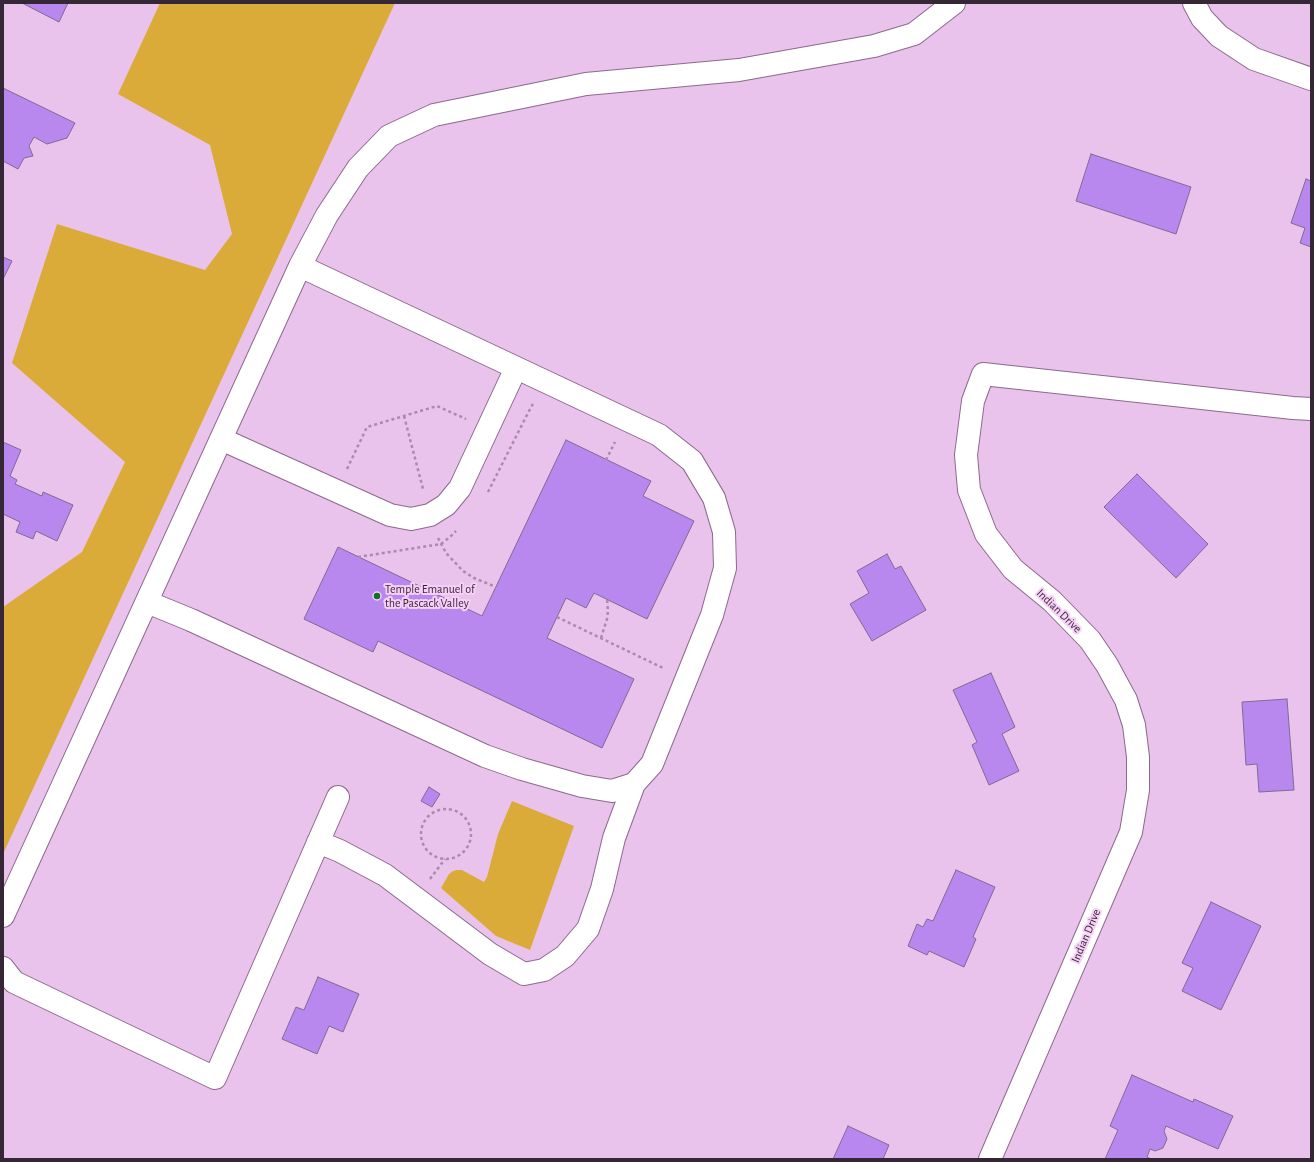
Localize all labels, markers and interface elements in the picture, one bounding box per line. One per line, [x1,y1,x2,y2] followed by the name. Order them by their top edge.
[385,582,475,610] place label: Temple Emanuel of the Pascack Valley
[1034,586,1084,636] street label: Indian Drive
[372,591,382,601] marker: Temple Emanuel of the Pascack Valley
[1068,907,1104,965] street label: Indian Drive

